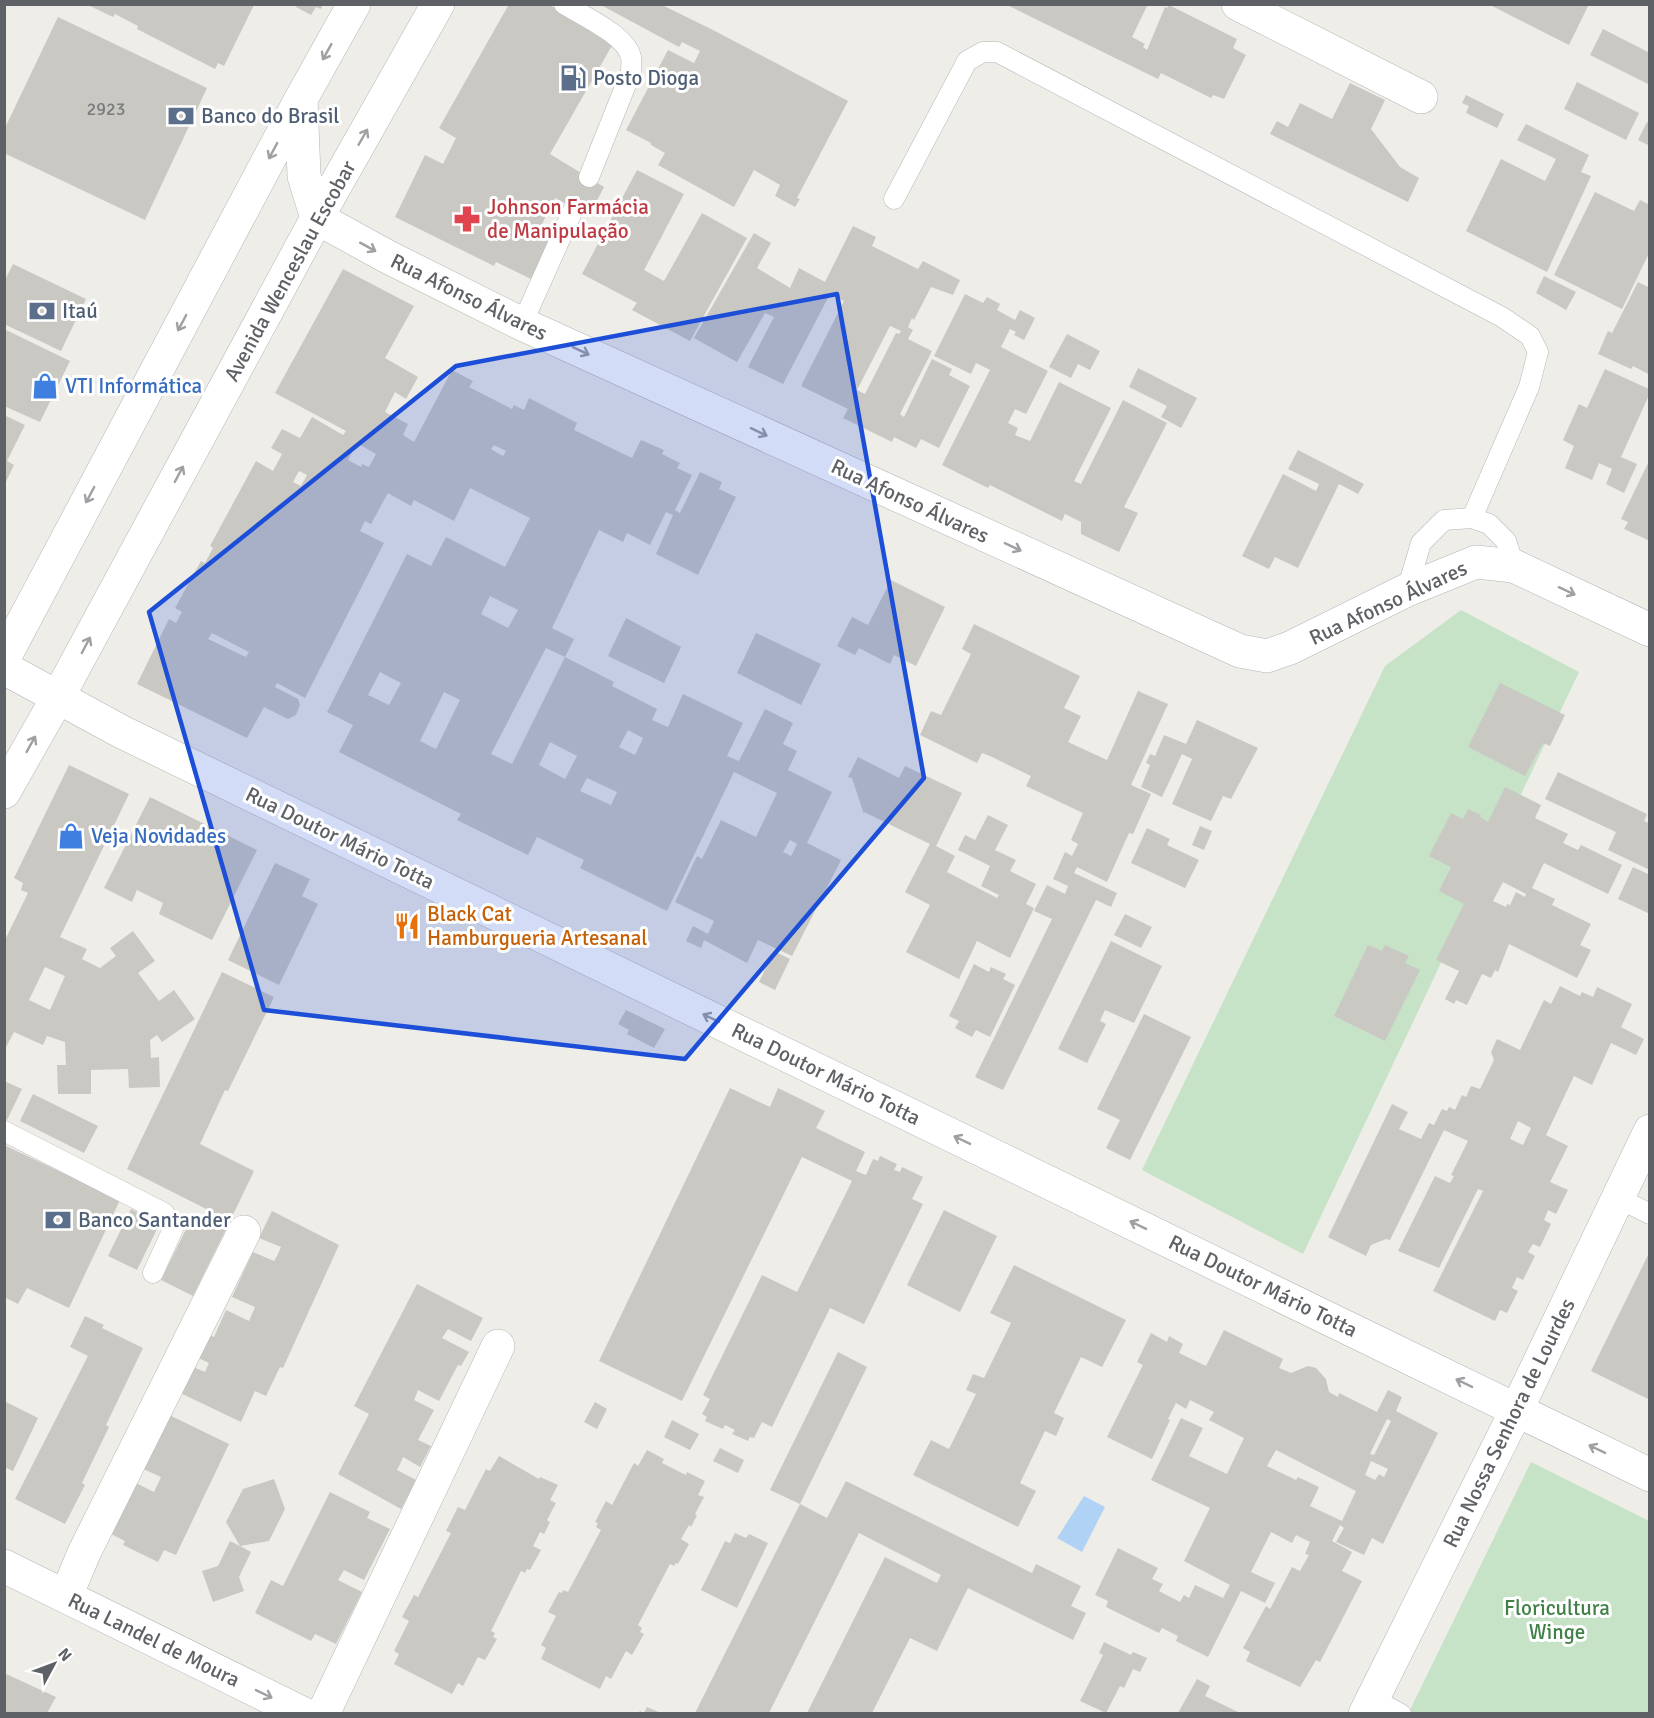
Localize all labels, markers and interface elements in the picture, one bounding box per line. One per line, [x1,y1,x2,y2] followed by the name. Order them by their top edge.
[321,43,333,60] one-way arrow
[558,63,588,93] fuel station icon: Posto Dioga
[593,65,699,91] place label: Posto Dioga
[87,98,125,120] house number: 2923
[166,101,196,131] bank icon: Banco do Brasil
[201,103,340,129] place label: Banco do Brasil
[357,129,369,146] one-way arrow
[267,141,278,159] one-way arrow
[218,156,362,386] street label: Avenida Wenceslau Escobar
[487,194,649,244] place label: Johnson Farmácia de Manipulação
[452,204,482,234] pharmacy icon: Johnson Farmácia de Manipulação
[360,241,377,253] one-way arrow
[386,248,552,346] street label: Rua Afonso Álvares
[27,296,57,326] bank icon: Itaú
[62,298,98,324] place label: Itaú
[175,313,187,331] one-way arrow
[572,345,590,357] one-way arrow
[30,371,60,401] shop icon: VTI Informática
[65,373,202,399] place label: VTI Informática
[749,426,767,438] one-way arrow
[827,453,993,549] street label: Rua Afonso Álvares
[173,466,185,483] one-way arrow
[84,486,96,503] one-way arrow
[1003,542,1021,554] one-way arrow
[1305,555,1471,651] street label: Rua Afonso Álvares
[1557,585,1575,597] one-way arrow
[81,637,92,655] one-way arrow
[25,736,37,753] one-way arrow
[241,781,439,895] street label: Rua Doutor Mário Totta
[56,821,86,851] shop icon: Veja Novidades
[91,823,226,849] place label: Veja Novidades
[427,901,648,951] place label: Black Cat Hamburgueria Artesanal
[392,911,422,941] restaurant icon: Black Cat Hamburgueria Artesanal
[703,1012,721,1023] one-way arrow
[727,1017,925,1131] street label: Rua Doutor Mário Totta
[954,1133,972,1145] one-way arrow
[43,1205,73,1235] bank icon: Banco Santander
[78,1207,231,1233] place label: Banco Santander
[1129,1218,1147,1230] one-way arrow
[1164,1229,1362,1343] street label: Rua Doutor Mário Totta
[1437,1294,1581,1552] street label: Rua Nossa Senhora de Lourdes
[1456,1377,1474,1389] one-way arrow
[1589,1442,1607,1454] one-way arrow
[64,1587,244,1693] street label: Rua Landel de Moura
[1504,1595,1610,1645] park label: Floricultura Winge
[24,1634,84,1694] north arrow
[53,1644,76,1666] text: N
[255,1688,273,1700] one-way arrow

